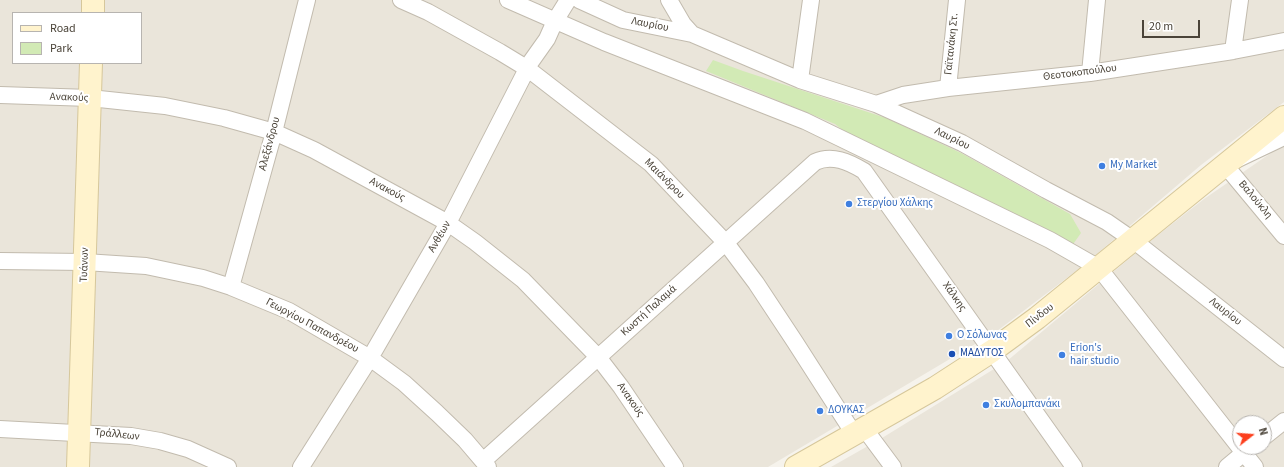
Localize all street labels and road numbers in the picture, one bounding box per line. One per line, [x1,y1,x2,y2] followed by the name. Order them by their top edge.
[942,12,962,76] street label: Γαϊτανάκη Στ.
[630,15,670,35] street label: Λαυρίου
[1042,62,1118,84] street label: Θεοτοκοπούλου
[49,91,89,105] street label: Ανακούς
[256,116,284,172] street label: Αλεξάνδρου
[932,125,972,153] street label: Λαυρίου
[641,156,687,202] street label: Μαιάνδρου
[367,175,407,205] street label: Ανακούς
[1235,178,1275,222] street label: Βαλούκλη
[426,219,454,255] street label: Ανθέων
[78,247,92,283] street label: Τυάνων
[939,280,969,314] street label: Χάλκης
[618,283,680,339] street label: Κωστή Παλαμά
[1206,295,1244,329] street label: Λαυρίου
[263,296,361,356] street label: Γεωργίου Παπανδρέου
[1023,301,1057,331] street label: Πίνδου
[613,380,647,420] street label: Ανακούς
[94,426,140,444] street label: Τράλλεων

